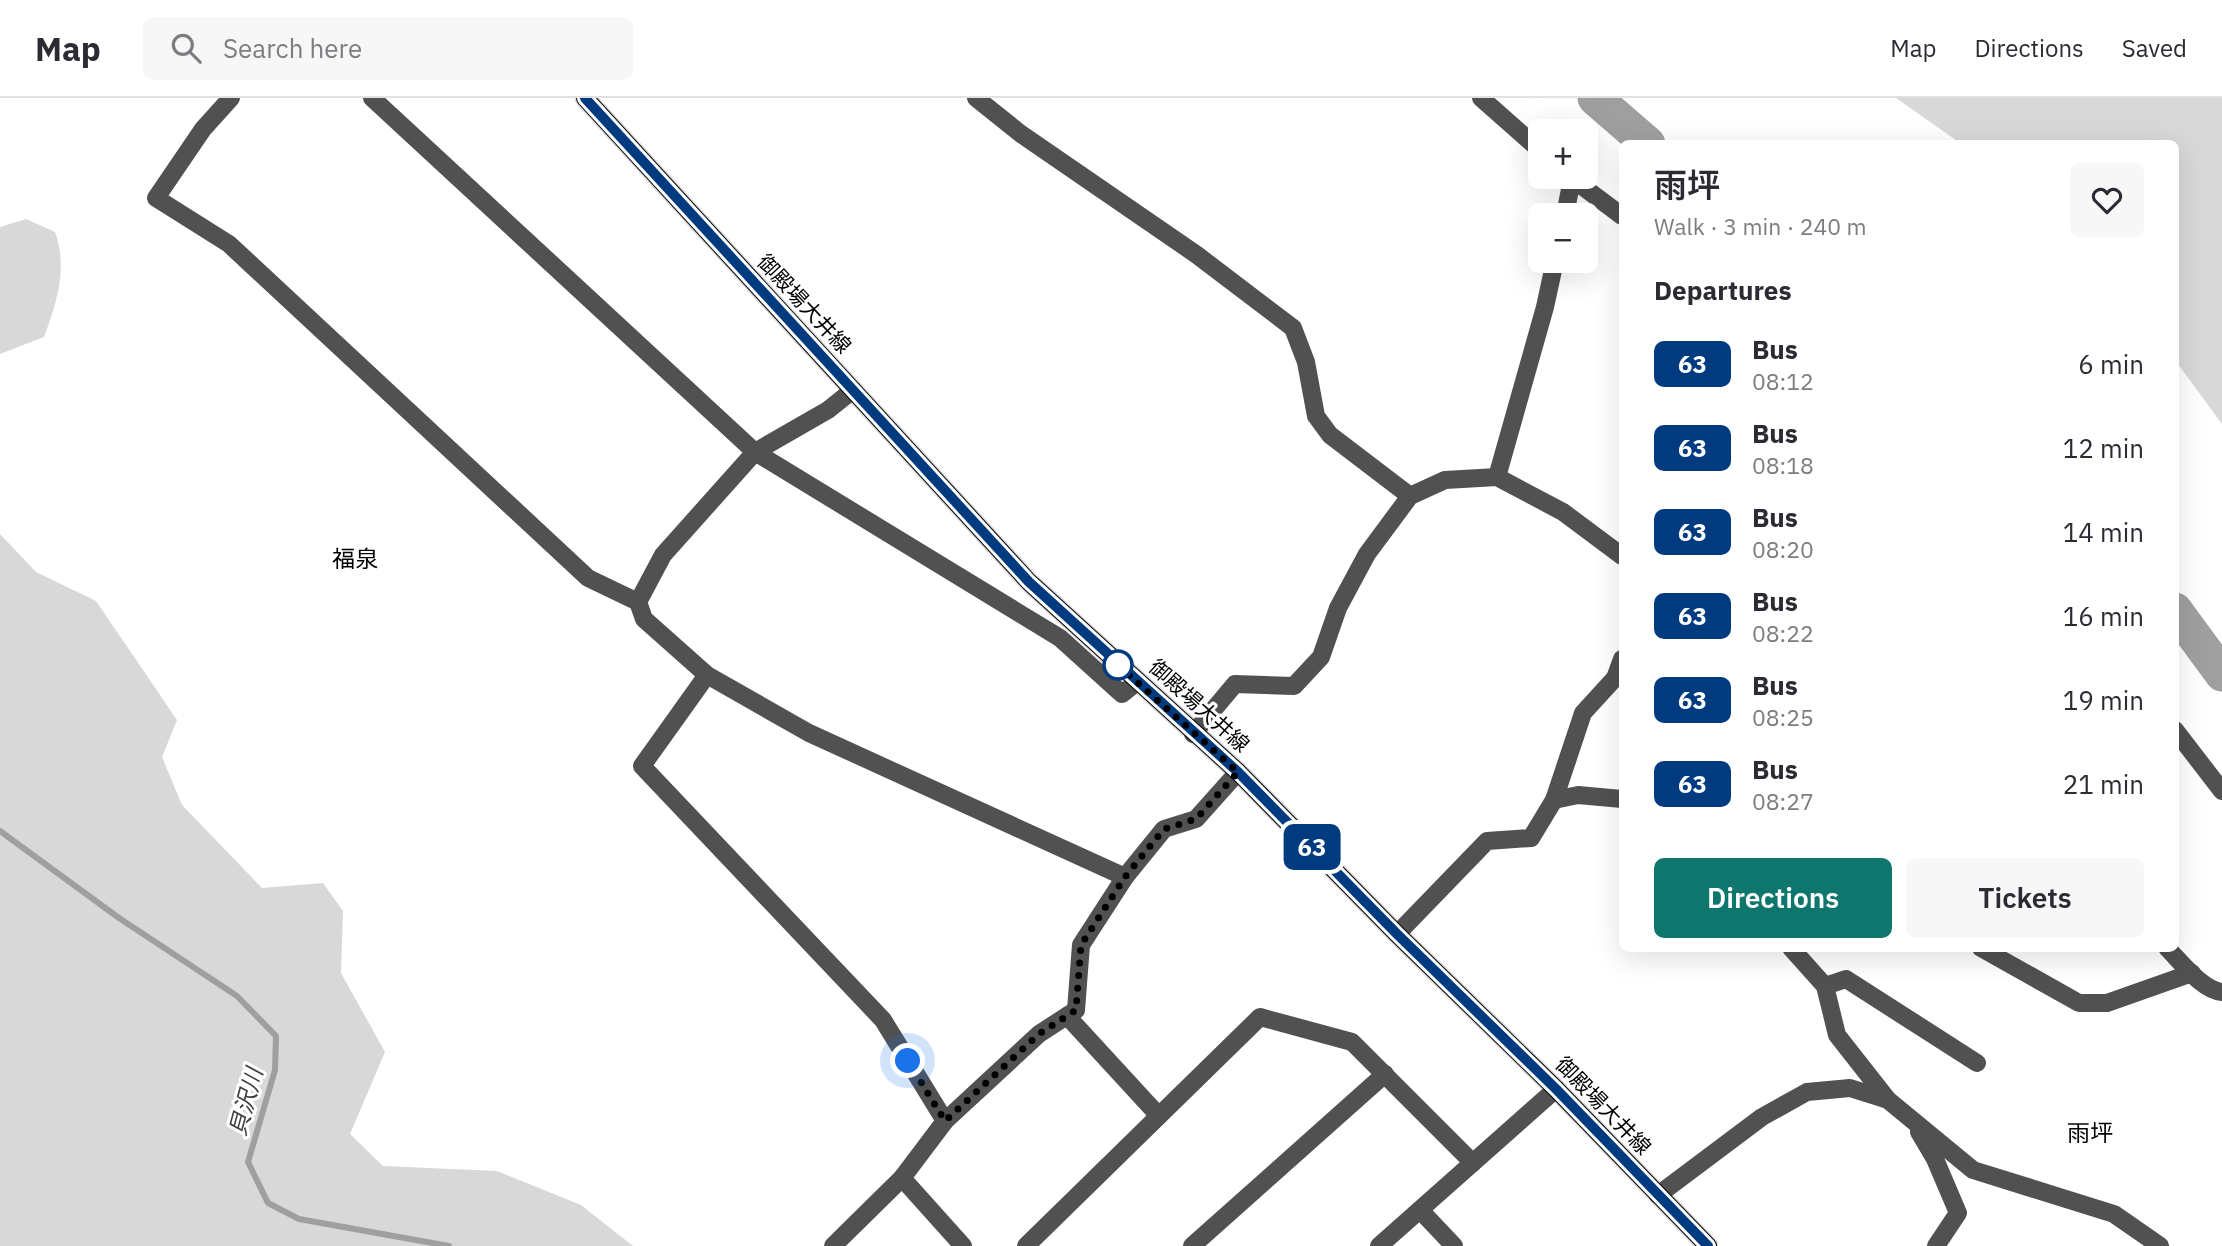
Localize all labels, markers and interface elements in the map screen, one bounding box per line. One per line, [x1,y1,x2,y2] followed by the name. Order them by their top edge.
[143,17,633,80] search box
[35,27,101,70] text: Map
[167,29,205,67] icon: search
[223,31,362,65] text: Search here
[1890,32,1936,64] text: Map
[1974,32,2084,64] text: Directions
[2122,32,2187,64] text: Saved
[1528,119,1598,273] map controls
[1528,119,1598,189] button: +
[1654,163,1720,206] text: 雨坪
[2070,163,2144,237] button: heart
[1528,203,1598,273] button: −
[1654,211,1867,241] text: Walk · 3 min · 240 m
[752,248,858,359] street label: 御殿場大井線
[1654,273,1792,307] text: Departures
[1752,332,1798,366] text: Bus
[2078,347,2144,381] text: 6 min
[1678,348,1707,380] text: 63
[1752,366,1814,396] text: 08:12
[1752,416,1798,450] text: Bus
[2063,431,2144,465] text: 12 min
[1678,432,1707,464] text: 63
[1752,450,1814,480] text: 08:18
[1752,500,1798,534] text: Bus
[2063,515,2144,549] text: 14 min
[1678,516,1707,548] text: 63
[1752,534,1814,564] text: 08:20
[332,543,378,573] district label: 福泉
[1752,584,1798,618] text: Bus
[2063,599,2144,633] text: 16 min
[1678,600,1707,632] text: 63
[1752,618,1814,648] text: 08:22
[1103,650,1133,680] unlabelled marker
[1143,653,1256,758] street label: 御殿場大井線
[1752,668,1798,702] text: Bus
[2063,683,2144,717] text: 19 min
[1678,684,1707,716] text: 63
[1752,702,1814,732] text: 08:25
[1752,752,1798,786] text: Bus
[2063,767,2144,801] text: 21 min
[1678,768,1707,800] text: 63
[1752,786,1814,816] text: 08:27
[1280,824,1344,870] line badge: 63
[1298,831,1326,863] text: 63
[1654,858,1892,938] button: Directions
[1906,858,2144,938] button: Tickets
[890,1043,925,1078] your location
[1550,1050,1658,1160] street label: 御殿場大井線
[222,1062,269,1139] water label: 貝沢川
[2067,1117,2113,1147] district label: 雨坪

